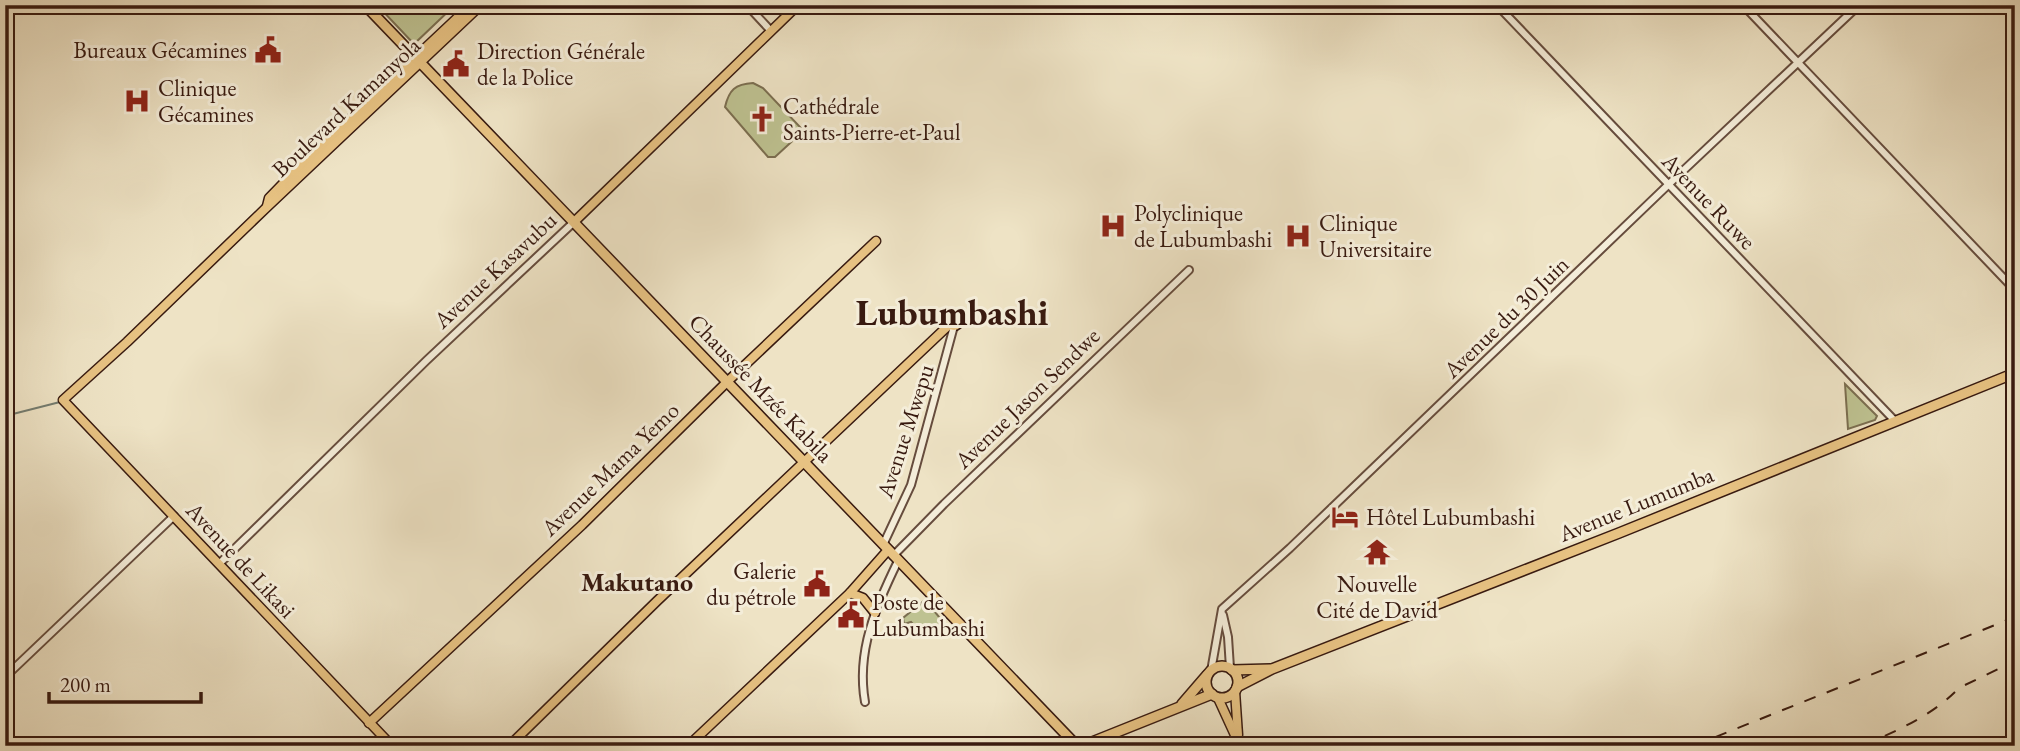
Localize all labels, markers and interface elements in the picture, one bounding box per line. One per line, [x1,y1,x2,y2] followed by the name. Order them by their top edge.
[265,30,427,184] street label: Boulevard Kamanyola
[73,35,247,65] place label: Bureaux Gécamines
[253,35,283,65] public building icon: Bureaux Gécamines
[477,36,645,92] place label: Direction Générale de la Police
[441,49,471,79] public building icon: Direction Générale de la Police
[158,73,254,129] place label: Clinique Gécamines
[122,86,152,116] hospital icon: Clinique Gécamines
[783,91,961,147] place label: Cathédrale Saints-Pierre-et-Paul
[747,104,777,134] church icon: Cathédrale Saints-Pierre-et-Paul
[1655,146,1763,256] street label: Avenue Ruwe
[1134,198,1272,254] place label: Polyclinique de Lubumbashi
[426,205,563,335] street label: Avenue Kasavubu
[1319,208,1432,264] place label: Clinique Universitaire
[1098,211,1128,241] hospital icon: Polyclinique de Lubumbashi
[1283,221,1313,251] hospital icon: Clinique Universitaire
[1436,249,1575,385] street label: Avenue du 30 Juin
[856,288,1049,336] district label: Lubumbashi
[682,307,840,469] street label: Chaussée Mzée Kabila
[947,321,1106,476] street label: Avenue Jason Sendwe
[869,360,941,503] street label: Avenue Mwepu
[534,395,686,543] street label: Avenue Mama Yemo
[1553,459,1719,549] street label: Avenue Lumumba
[179,495,303,625] street label: Avenue de Likasi
[1330,502,1360,532] hotel icon: Hôtel Lubumbashi
[1366,502,1536,532] place label: Hôtel Lubumbashi
[1362,537,1392,567] temple icon: Nouvelle Cité de David
[706,556,796,612] place label: Galerie du pétrole
[581,565,693,599] district label: Makutano
[802,569,832,599] public building icon: Galerie du pétrole
[1316,569,1438,625] place label: Nouvelle Cité de David
[872,587,985,643] place label: Poste de Lubumbashi
[836,600,866,630] public building icon: Poste de Lubumbashi
[49,660,201,704] scale bar
[60,671,111,698] text: 200 m

